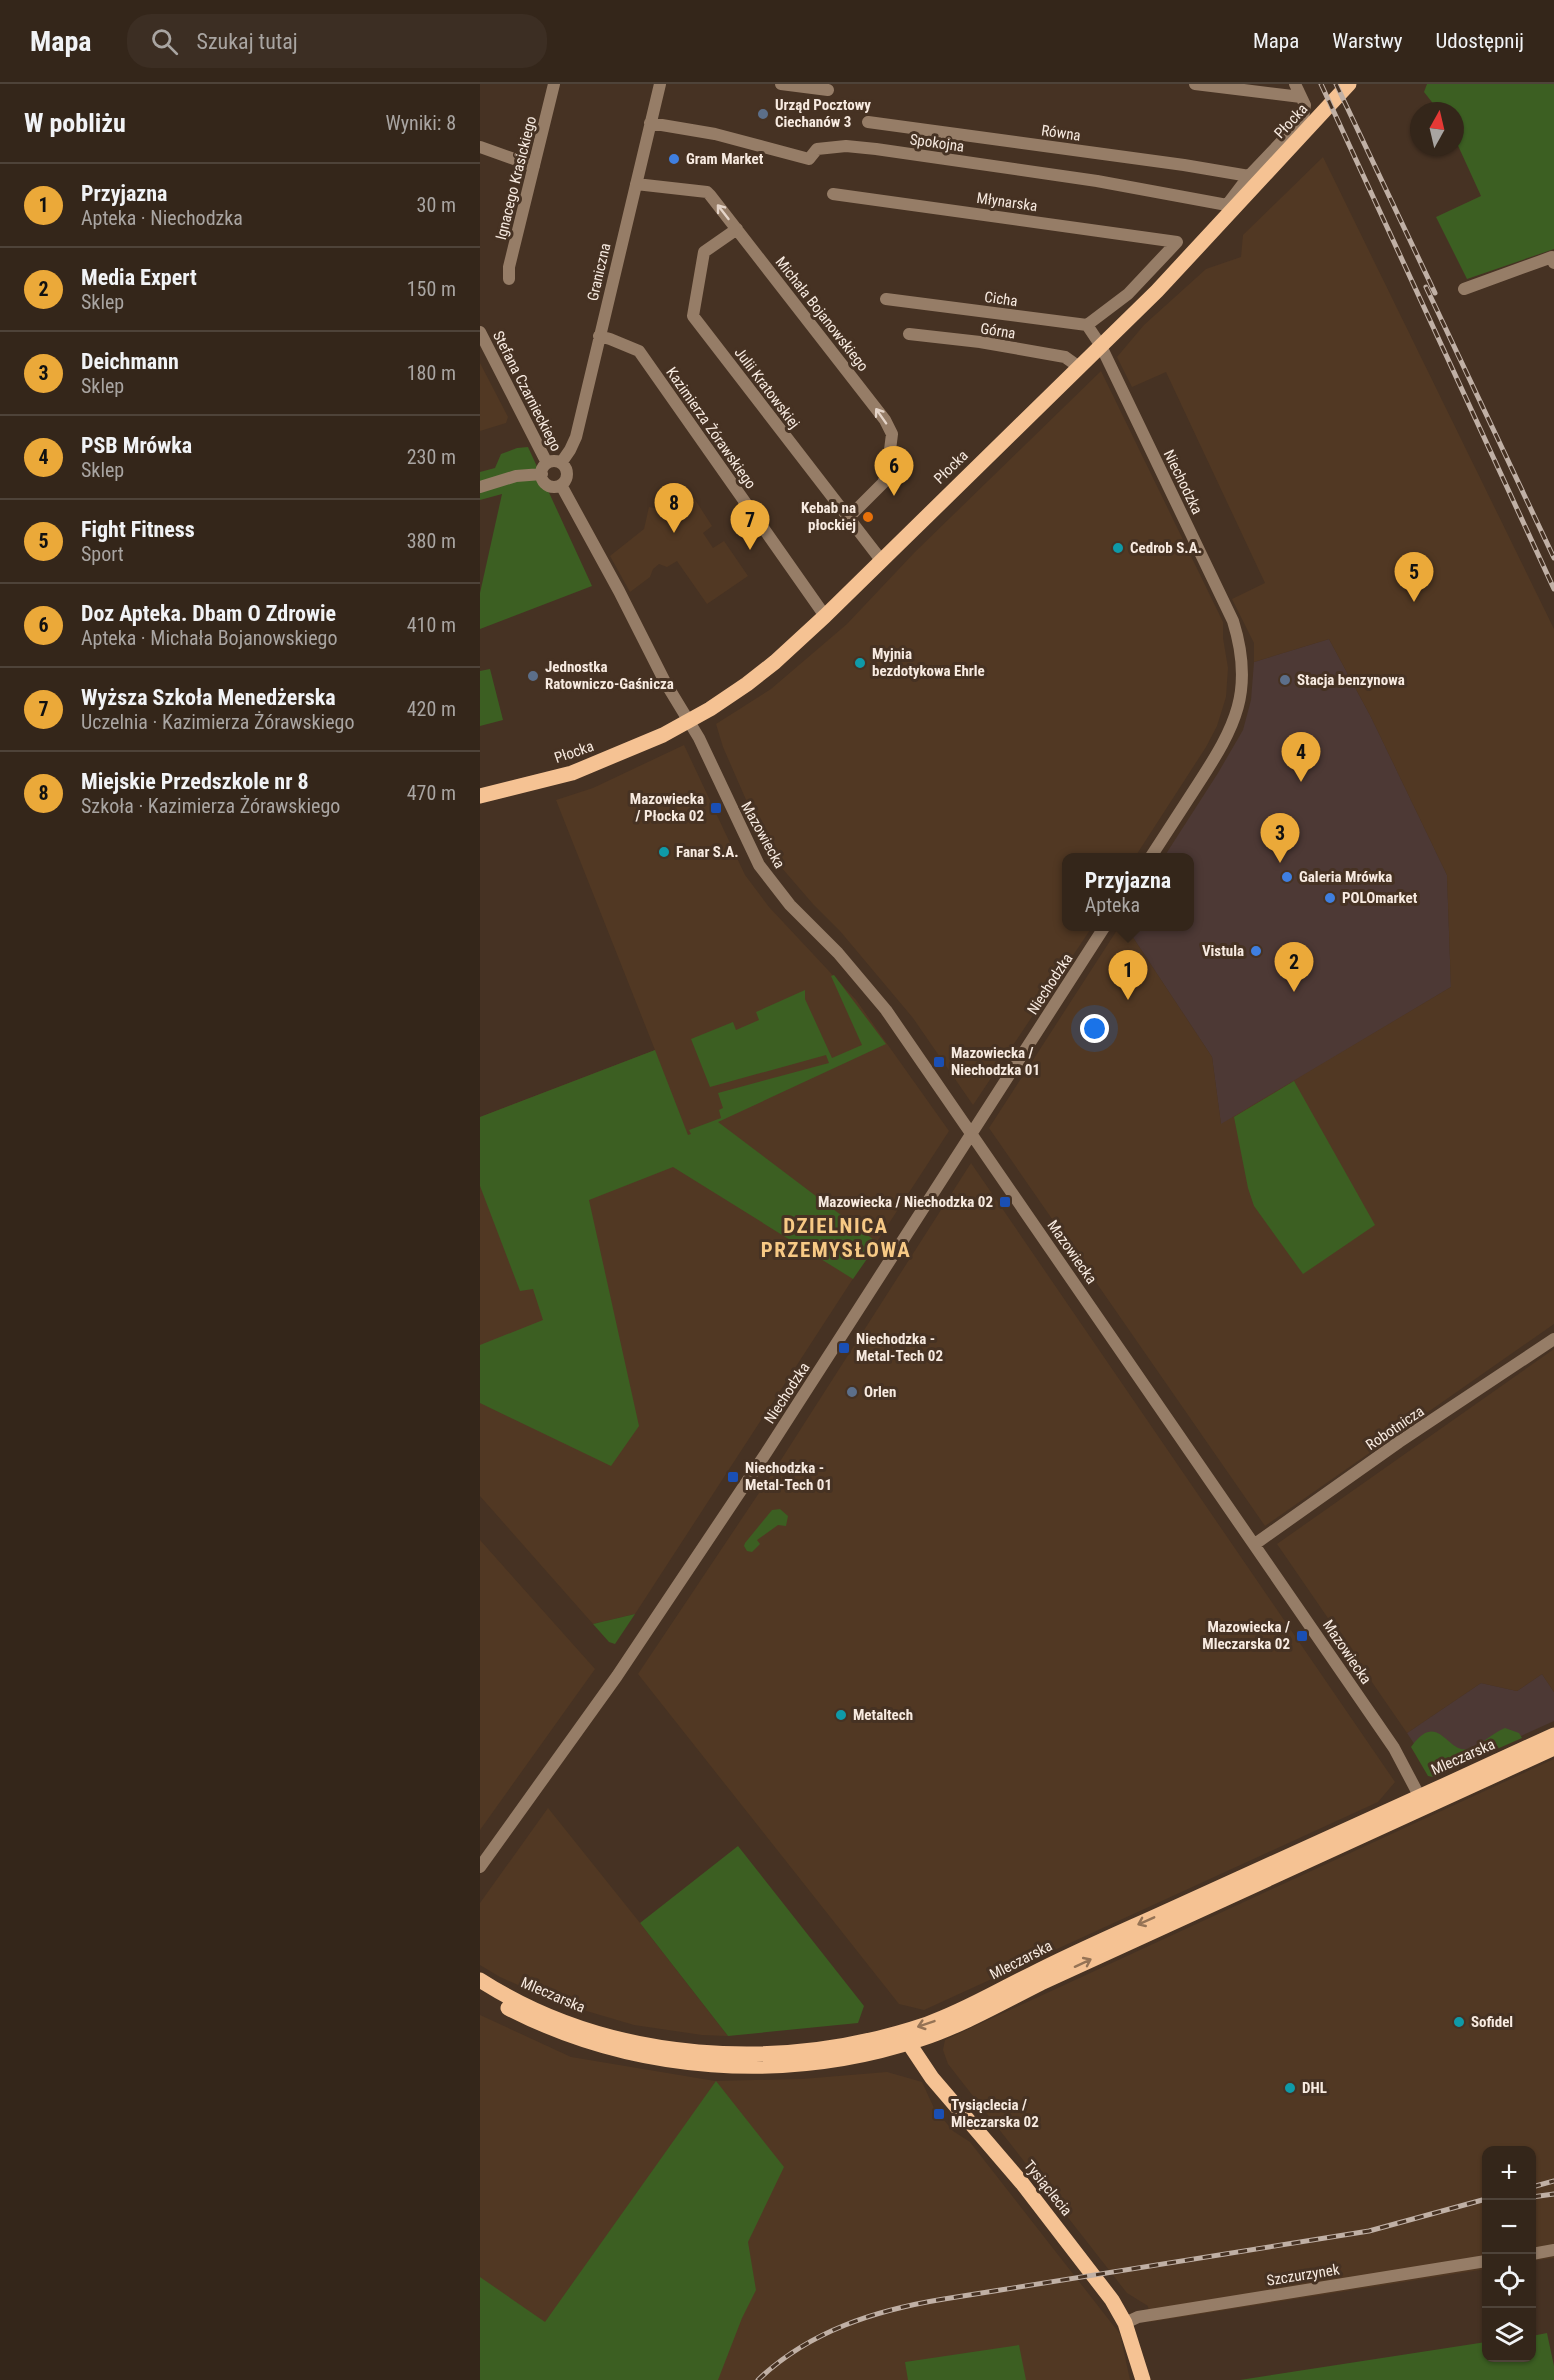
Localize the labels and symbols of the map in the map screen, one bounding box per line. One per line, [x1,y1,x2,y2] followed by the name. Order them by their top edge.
[775,96,871,131] place label: Urząd Pocztowy Ciechanów 3
[1271,100,1311,142] street label: Płocka
[1410,102,1464,156] north arrow
[756,107,770,121] marker: Urząd Pocztowy Ciechanów 3
[492,114,540,242] street label: Ignacego Krasickiego
[1040,121,1082,145] street label: Równa
[909,130,965,156] street label: Spokojna
[686,150,764,168] place label: Gram Market
[667,152,681,166] marker: Gram Market
[975,189,1039,215] street label: Młynarska
[717,204,730,220] one-way arrow
[584,241,614,303] street label: Graniczna
[772,253,872,375] street label: Michała Bojanowskiego
[983,288,1019,310] street label: Cicha
[979,319,1017,343] street label: Górna
[489,328,565,454] street label: Stefana Czarnieckiego
[731,344,803,432] street label: Julii Kratowskiej
[662,364,760,492] street label: Kazimierza Żórawskiego
[875,408,887,424] one-way arrow
[874,446,914,496] pin: 6
[930,446,972,488] street label: Płocka
[1160,447,1206,517] street label: Niechodzka
[654,484,694,533] pin: 8
[801,499,856,534] place label: Kebab na płockiej
[730,500,770,550] pin: 7
[861,510,875,524] marker: Kebab na płockiej
[1130,539,1202,557] place label: Cedrob S.A.
[1111,541,1125,555] marker: Cedrob S.A.
[1394,552,1434,602] pin: 5
[872,645,985,680] place label: Myjnia bezdotykowa Ehrle
[853,656,867,670] marker: Myjnia bezdotykowa Ehrle
[545,658,674,693] place label: Jednostka Ratowniczo-Gaśnicza
[526,669,540,683] marker: Jednostka Ratowniczo-Gaśnicza
[1297,671,1405,689] place label: Stacja benzynowa
[1278,673,1292,687] marker: Stacja benzynowa
[1282,732,1320,782] pin: 4
[552,737,596,767] street label: Płocka
[630,790,704,825] place label: Mazowiecka / Płocka 02
[737,798,789,872] street label: Mazowiecka
[709,801,723,815] marker: Mazowiecka / Płocka 02
[1260,814,1300,863] pin: 3
[676,843,739,861] place label: Fanar S.A.
[657,845,671,859] marker: Fanar S.A.
[1299,868,1392,886] place label: Galeria Mrówka
[1280,870,1294,884] marker: Galeria Mrówka
[1342,889,1418,907] place label: POLOmarket
[1323,891,1337,905] marker: POLOmarket
[1202,942,1244,960] place label: Vistula
[1274,942,1314,992] pin: 2
[1249,944,1263,958] marker: Vistula
[1024,950,1076,1018] street label: Niechodzka
[1108,950,1148,1000] pin: 1
[1080,1014,1109,1043] your location
[951,1044,1040,1079] place label: Mazowiecka / Niechodzka 01
[932,1055,946,1069] marker: Mazowiecka / Niechodzka 01
[818,1193,993,1211] place label: Mazowiecka / Niechodzka 02
[998,1195,1012,1209] marker: Mazowiecka / Niechodzka 02
[761,1214,911,1262] district label: DZIELNICA PRZEMYSŁOWA
[1044,1217,1100,1287] street label: Mazowiecka
[856,1330,943,1365] place label: Niechodzka - Metal-Tech 02
[837,1341,851,1355] marker: Niechodzka - Metal-Tech 02
[761,1359,813,1427] street label: Niechodzka
[864,1383,896,1401] place label: Orlen
[845,1385,859,1399] marker: Orlen
[1362,1402,1428,1454] street label: Robotnicza
[745,1459,832,1494] place label: Niechodzka - Metal-Tech 01
[726,1470,740,1484] marker: Niechodzka - Metal-Tech 01
[1319,1616,1375,1688] street label: Mazowiecka
[1202,1618,1290,1653] place label: Mazowiecka / Mleczarska 02
[1295,1629,1309,1643] marker: Mazowiecka / Mleczarska 02
[853,1706,913,1724] place label: Metaltech
[834,1708,848,1722] marker: Metaltech
[1428,1735,1498,1779] street label: Mleczarska
[1138,1915,1156,1927] one-way arrow
[987,1937,1055,1983] street label: Mleczarska
[1074,1957,1092,1968] one-way arrow
[518,1973,588,2017] street label: Mleczarska
[1471,2013,1513,2031] place label: Sofidel
[1452,2015,1466,2029] marker: Sofidel
[917,2019,936,2030] one-way arrow
[1302,2079,1327,2097] place label: DHL
[1283,2081,1297,2095] marker: DHL
[951,2096,1039,2131] place label: Tysiąclecia / Mleczarska 02
[932,2107,946,2121] marker: Tysiąclecia / Mleczarska 02
[1020,2157,1076,2219] street label: Tysiąclecia
[1265,2260,1341,2290] street label: Szczurzynek

